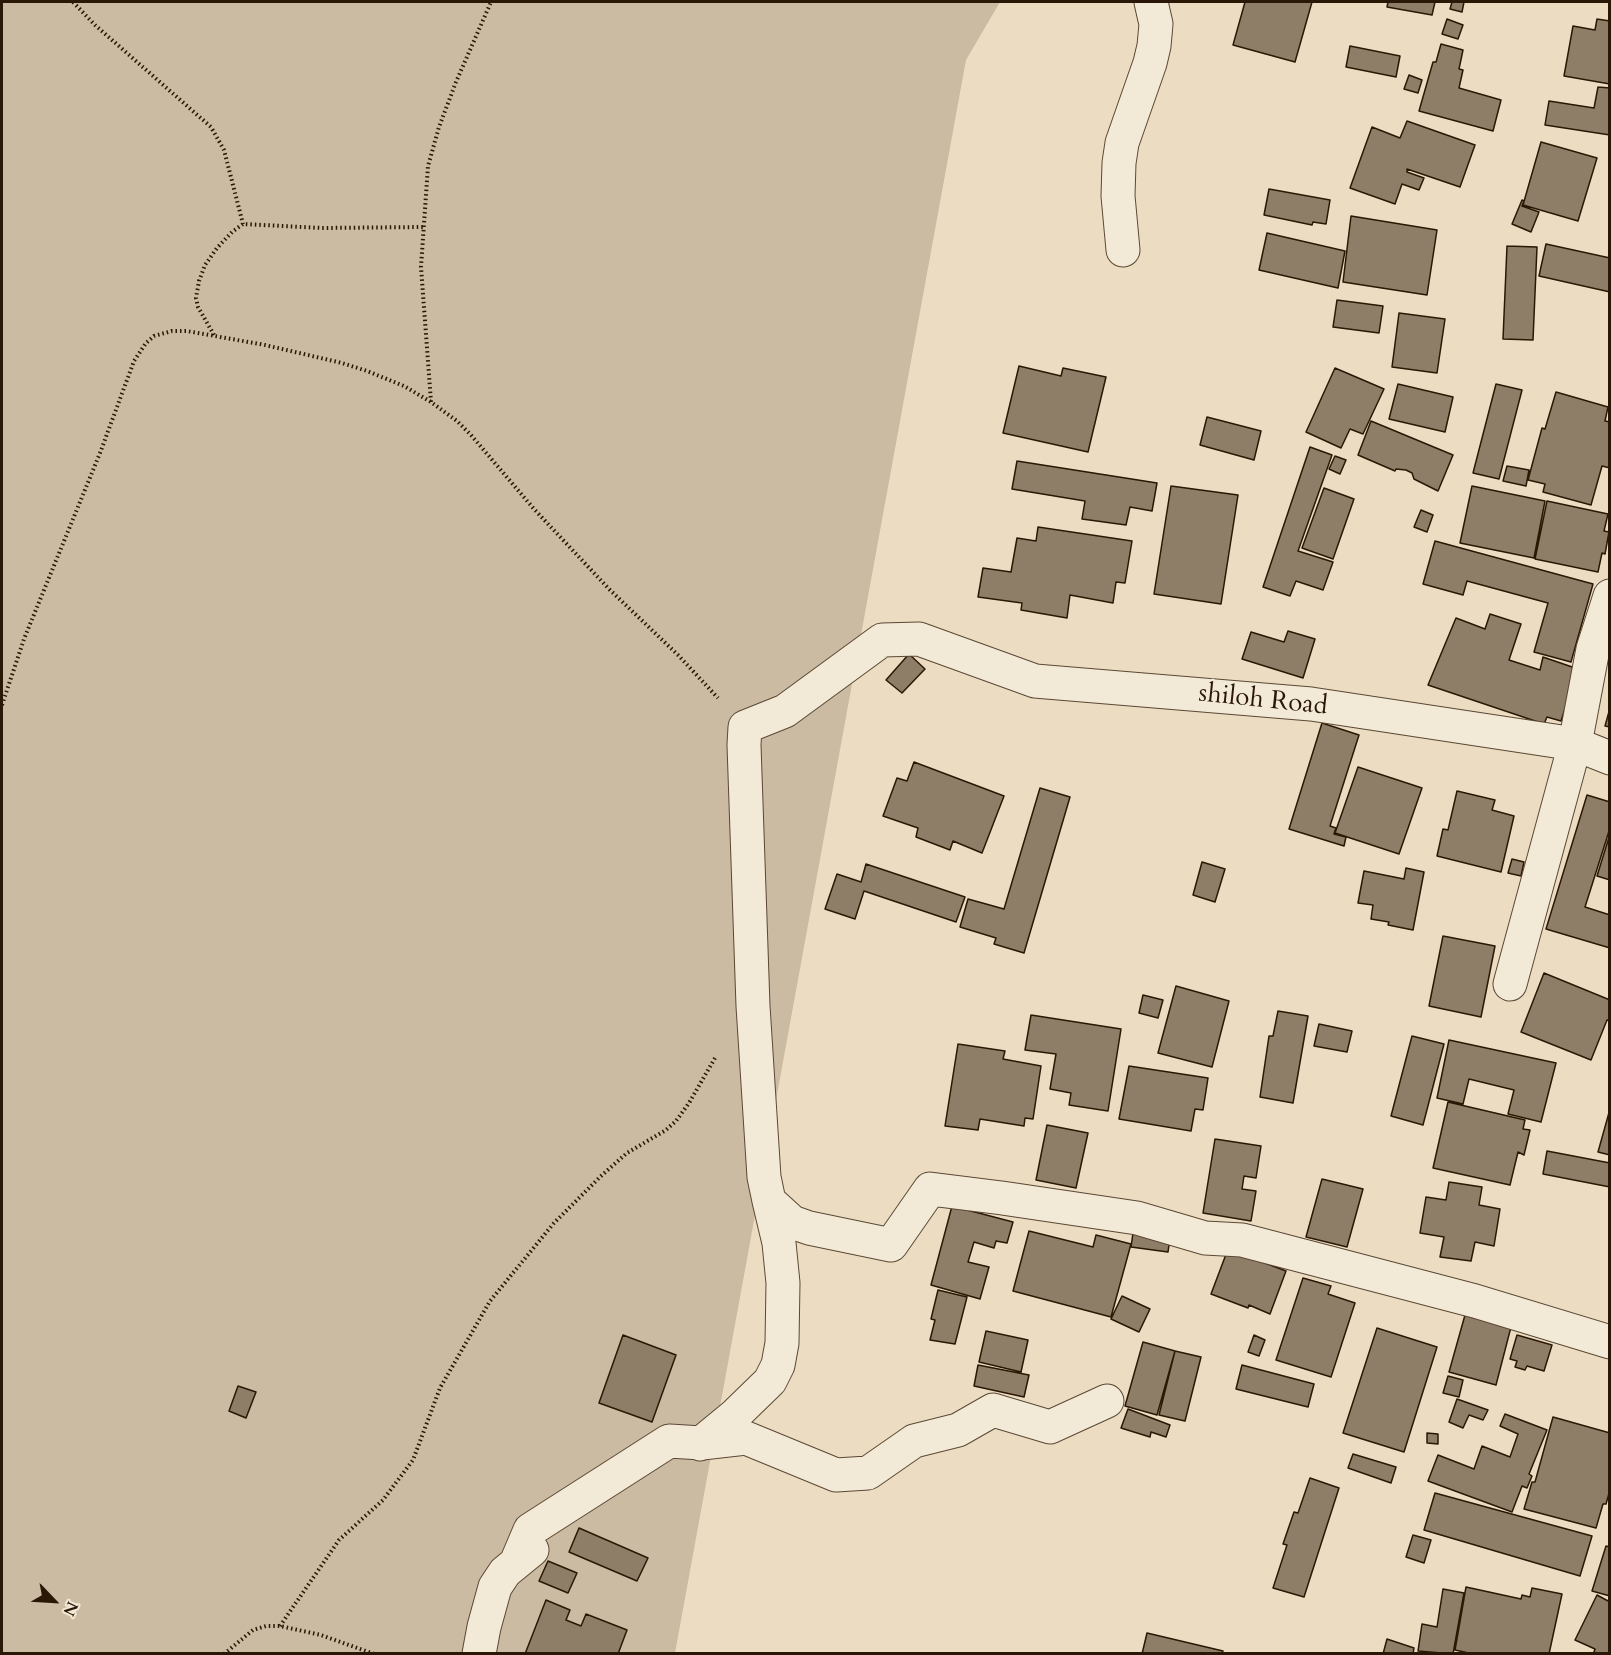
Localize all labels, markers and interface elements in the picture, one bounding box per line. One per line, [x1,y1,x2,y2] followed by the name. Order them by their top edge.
[1197,679,1329,723] street label: shiloh Road
[24,1571,84,1631] north arrow
[57,1598,83,1620] text: N

